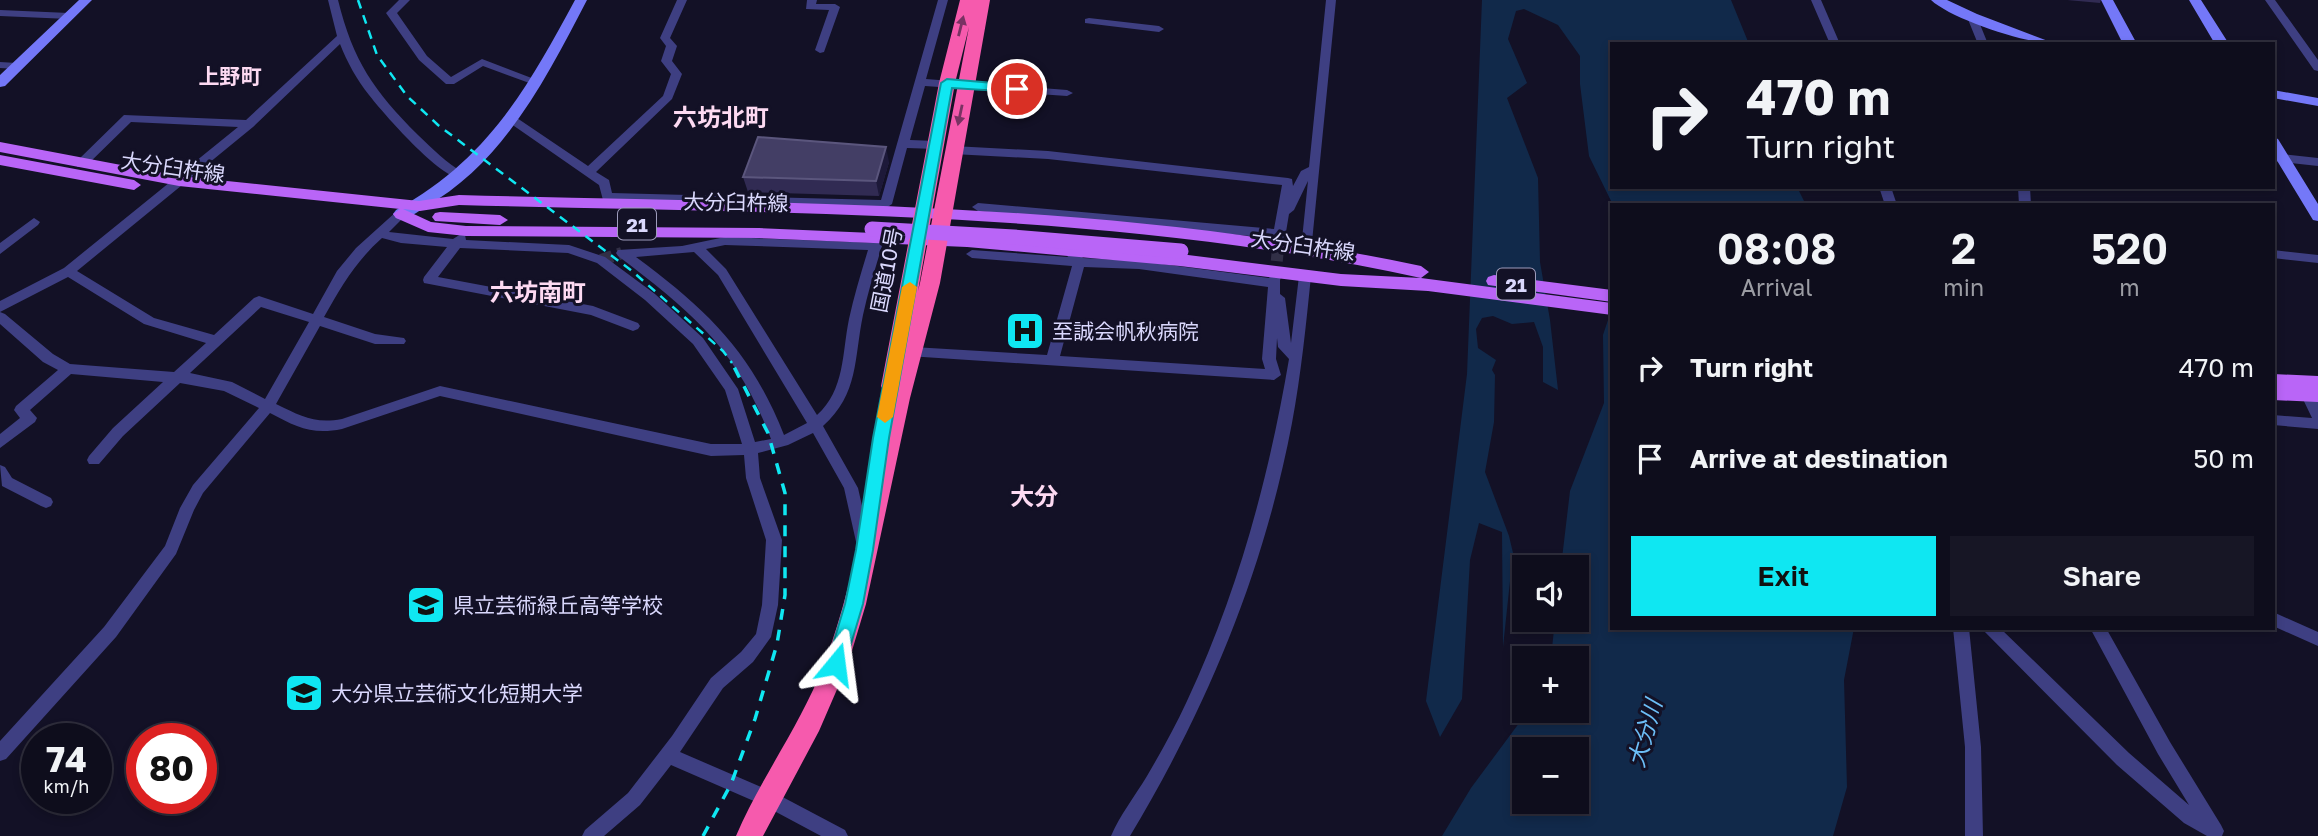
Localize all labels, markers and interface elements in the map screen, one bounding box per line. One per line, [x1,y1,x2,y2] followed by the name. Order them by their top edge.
[956,15,967,37] one-way arrow
[987,59,1047,119] pin
[199,63,262,89] district label: 上野町
[1746,67,1890,126] text: 470 m
[998,70,1036,108] icon: arrive
[1631,70,1722,161] icon: right
[673,102,769,131] district label: 六坊北町
[955,104,966,126] one-way arrow
[1746,127,1895,165] text: Turn right
[119,147,227,187] street label: 大分臼杵線
[683,188,789,216] street label: 大分臼杵線
[618,208,656,240] road number: 21
[1717,223,1836,273] text: 08:08
[1951,223,1976,273] text: 2
[2091,223,2168,273] text: 520
[865,225,907,315] street label: 国道10号
[1249,225,1357,265] street label: 大分臼杵線
[1497,268,1535,300] road number: 21
[1741,273,1813,301] text: Arrival
[1943,273,1984,301] text: min
[2119,273,2140,301] text: m
[490,277,586,306] district label: 六坊南町
[1004,310,1046,352] hospital icon: 至誠会帆秋病院
[1052,318,1199,344] place label: 至誠会帆秋病院
[1631,349,1669,387] icon: right
[1690,352,1813,383] text: Turn right
[2179,352,2254,383] text: 470 m
[1631,440,1669,478] icon: arrive
[1690,443,1948,474] text: Arrive at destination
[2193,443,2254,474] text: 50 m
[1010,481,1058,510] district label: 大分
[1631,536,1936,616] button: Exit
[1950,536,2254,616] button: Share
[1512,555,1589,814] map controls
[1512,555,1589,632] button: sound
[405,584,447,626] school or university icon: 県立芸術緑丘高等学校
[453,592,663,618] place label: 県立芸術緑丘高等学校
[799,627,873,701] position arrow
[1512,646,1589,723] button: +
[283,672,325,714] school or university icon: 大分県立芸術文化短期大学
[331,680,583,706] place label: 大分県立芸術文化短期大学
[1621,693,1668,770] water label: 大分川
[126,723,217,814] speed limit sign: 80
[1512,737,1589,814] button: −
[46,738,87,780] text: 74
[44,775,89,797] text: km/h

